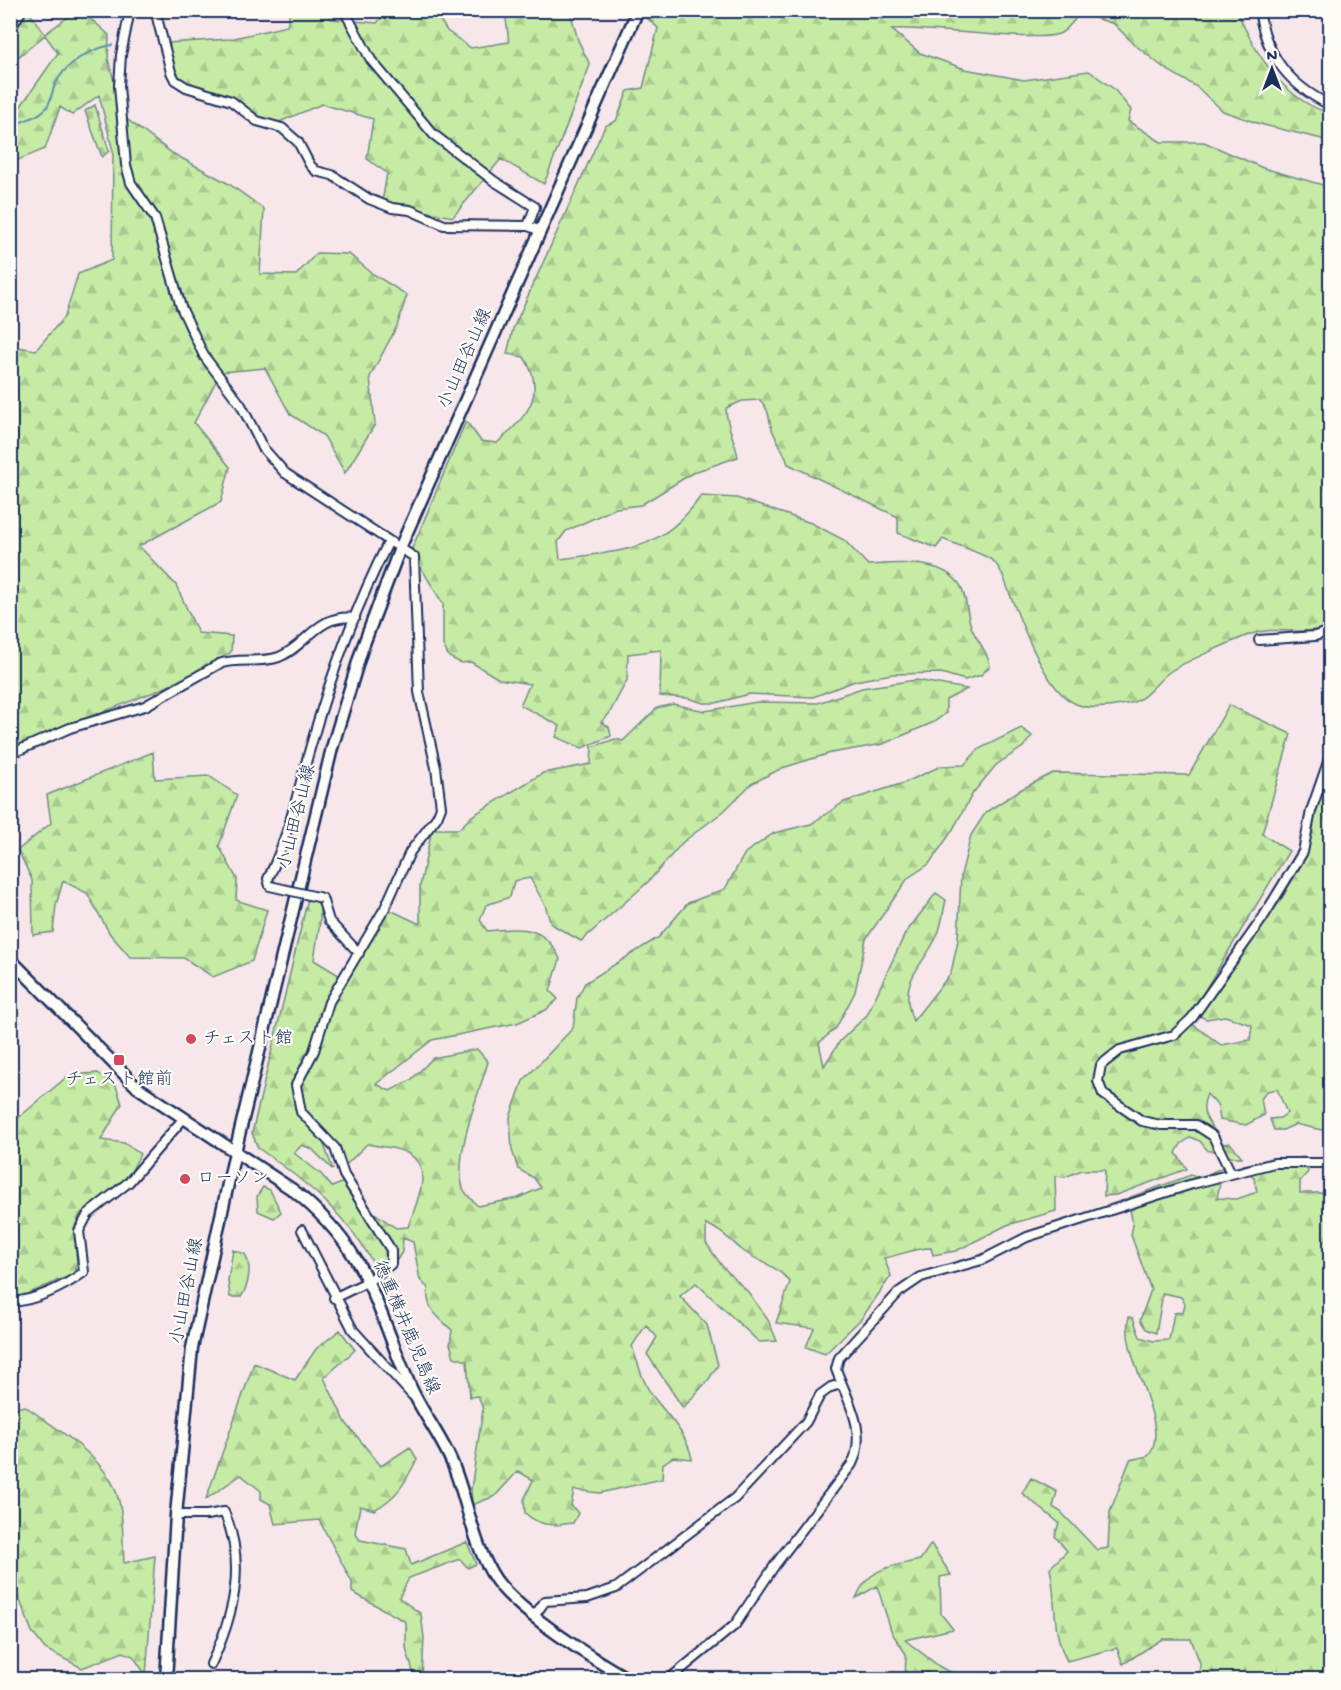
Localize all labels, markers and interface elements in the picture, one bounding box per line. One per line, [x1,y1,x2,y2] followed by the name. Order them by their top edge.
[1242,39,1302,99] north arrow
[1267,48,1278,67] text: N
[434,305,498,413] street label: 小山田谷山線
[274,762,321,872] street label: 小山田谷山線
[203,1028,293,1050] place label: チェスト館
[184,1032,198,1046] marker: チェスト館
[112,1053,126,1067] marker: チェスト館前
[65,1069,173,1091] place label: チェスト館前
[197,1169,269,1190] place label: ローソン
[178,1172,192,1186] marker: ローソン
[166,1236,209,1346] street label: 小山田谷山線
[367,1257,444,1398] street label: 徳重横井鹿児島線

